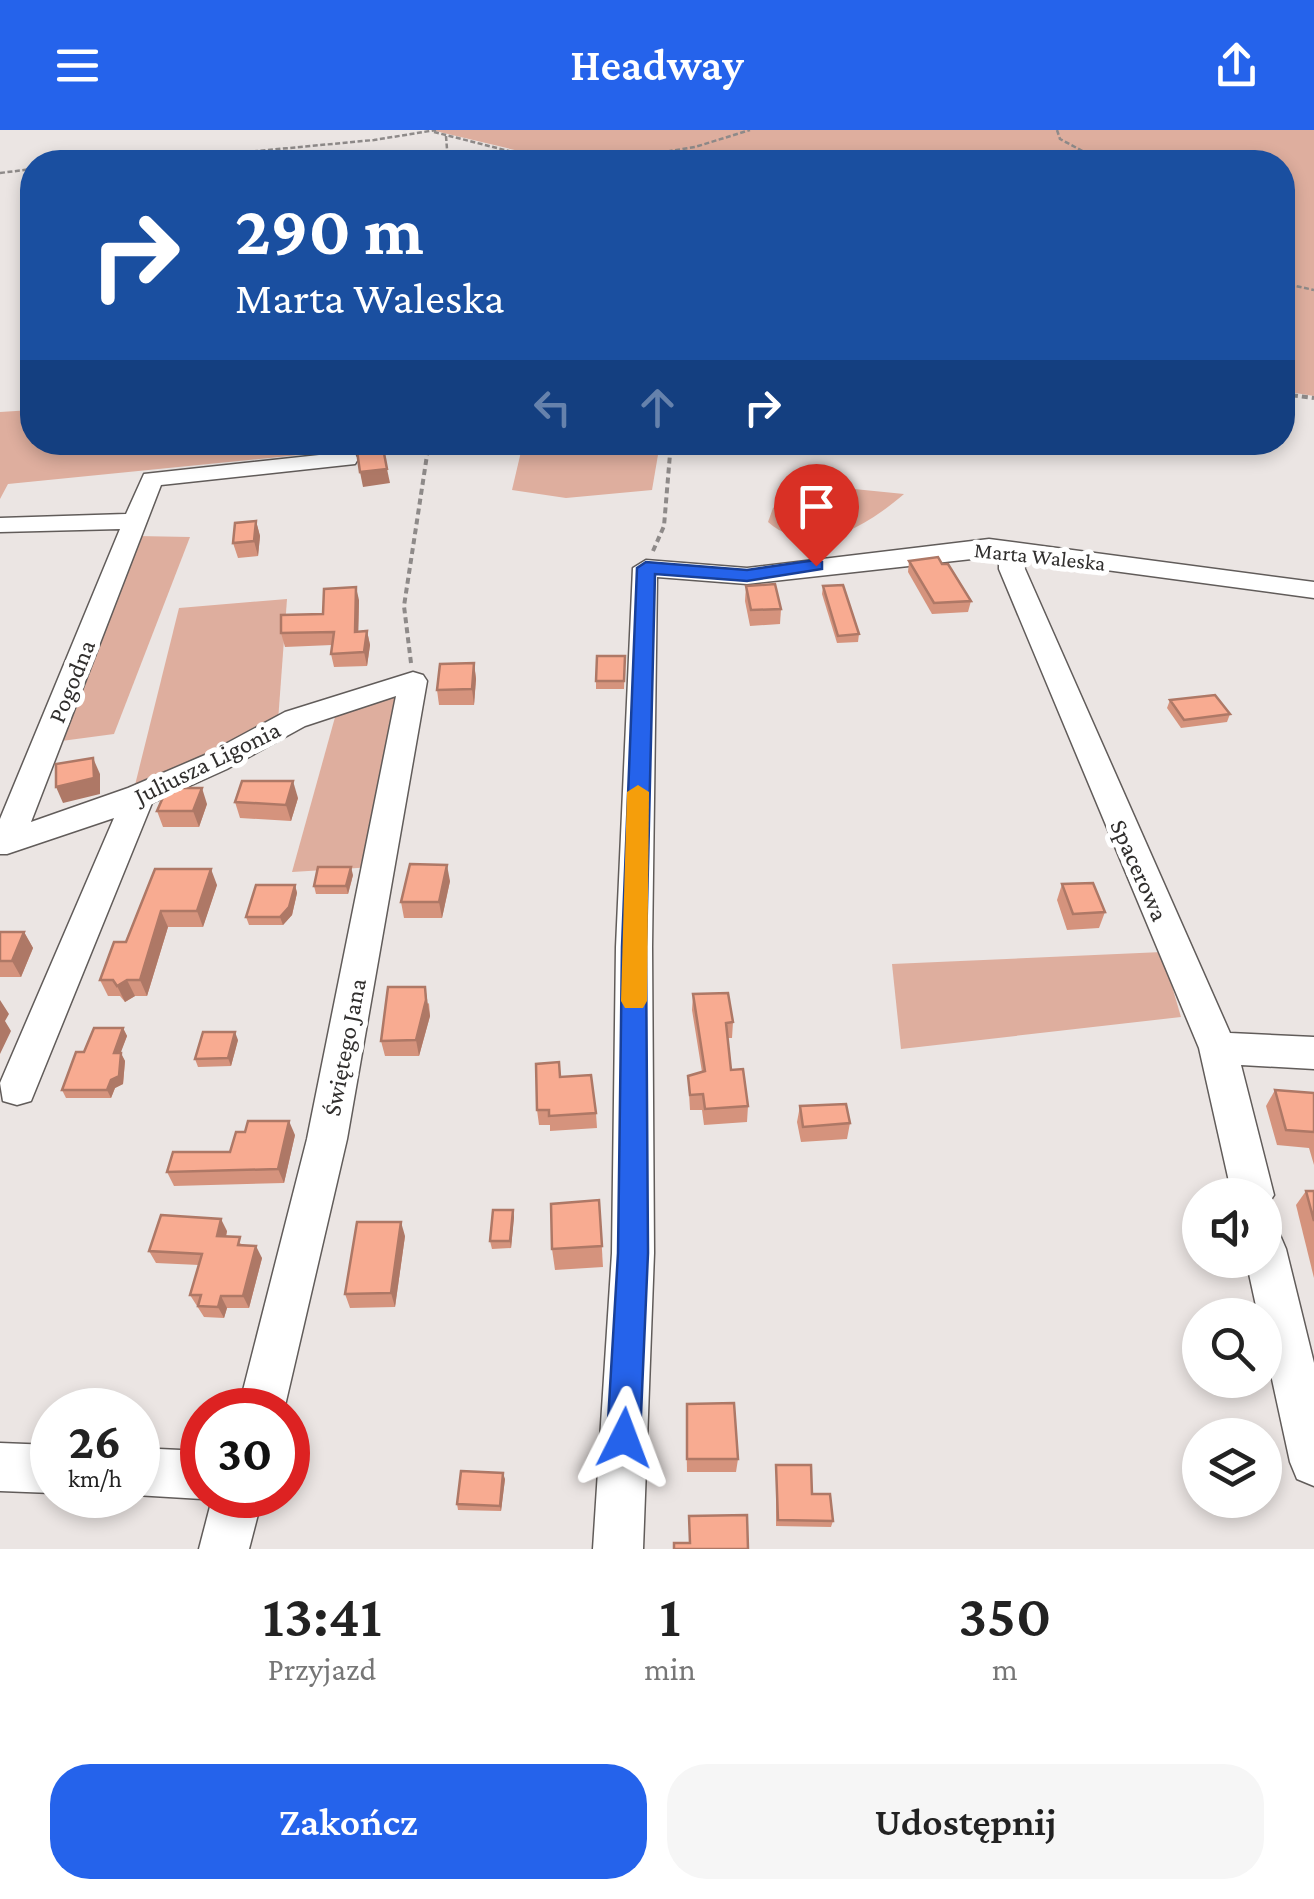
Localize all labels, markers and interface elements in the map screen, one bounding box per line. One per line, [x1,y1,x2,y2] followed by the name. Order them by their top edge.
[50,38,105,93] icon: menu
[1209,38,1264,93] icon: share
[570,40,744,90] text: Headway
[70,190,200,320] icon: right
[235,191,424,269] text: 290 m
[235,273,505,323] text: Marta Waleska
[525,380,580,435] icon: left
[630,380,685,435] icon: ahead
[735,380,790,435] icon: right
[774,464,859,567] pin
[789,479,844,534] icon: arrive
[973,537,1107,576] street label: Marta Waleska
[43,635,101,727] street label: Pogodna
[128,715,285,811] street label: Juliusza Ligonia
[1104,815,1174,926] street label: Spacerowa
[318,976,372,1118] street label: Świętego Jana
[1182,1178,1282,1518] map controls
[1182,1178,1282,1278] button: sound
[1182,1298,1282,1398] button: search
[572,1386,676,1490] position arrow
[180,1388,310,1518] speed limit sign: 30
[69,1413,121,1469] text: 26
[1182,1418,1282,1518] button: layers
[68,1465,122,1492] text: km/h
[263,1582,382,1649] text: 13:41
[659,1582,681,1649] text: 1
[958,1582,1051,1649] text: 350
[268,1651,376,1687] text: Przyjazd
[644,1651,696,1687] text: min
[992,1651,1018,1687] text: m
[50,1764,647,1879] button: Zakończ
[667,1764,1264,1879] button: Udostępnij

